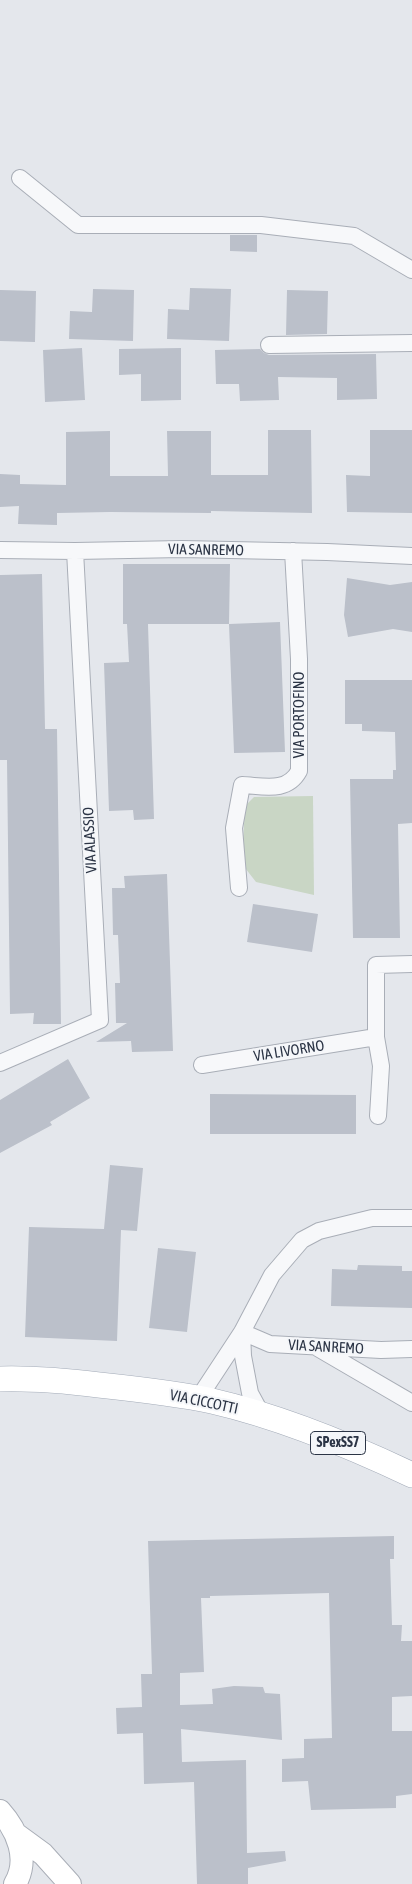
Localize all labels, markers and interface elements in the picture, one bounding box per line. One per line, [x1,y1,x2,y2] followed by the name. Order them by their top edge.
[168,540,244,560] street label: VIA SANREMO
[290,672,308,758] street label: VIA PORTOFINO
[79,806,101,874] street label: VIA ALASSIO
[252,1037,326,1065] street label: VIA LIVORNO
[288,1336,364,1358] street label: VIA SANREMO
[168,1386,240,1418] street label: VIA CICCOTTI
[310,1432,366,1455] road number: SPexSS7

